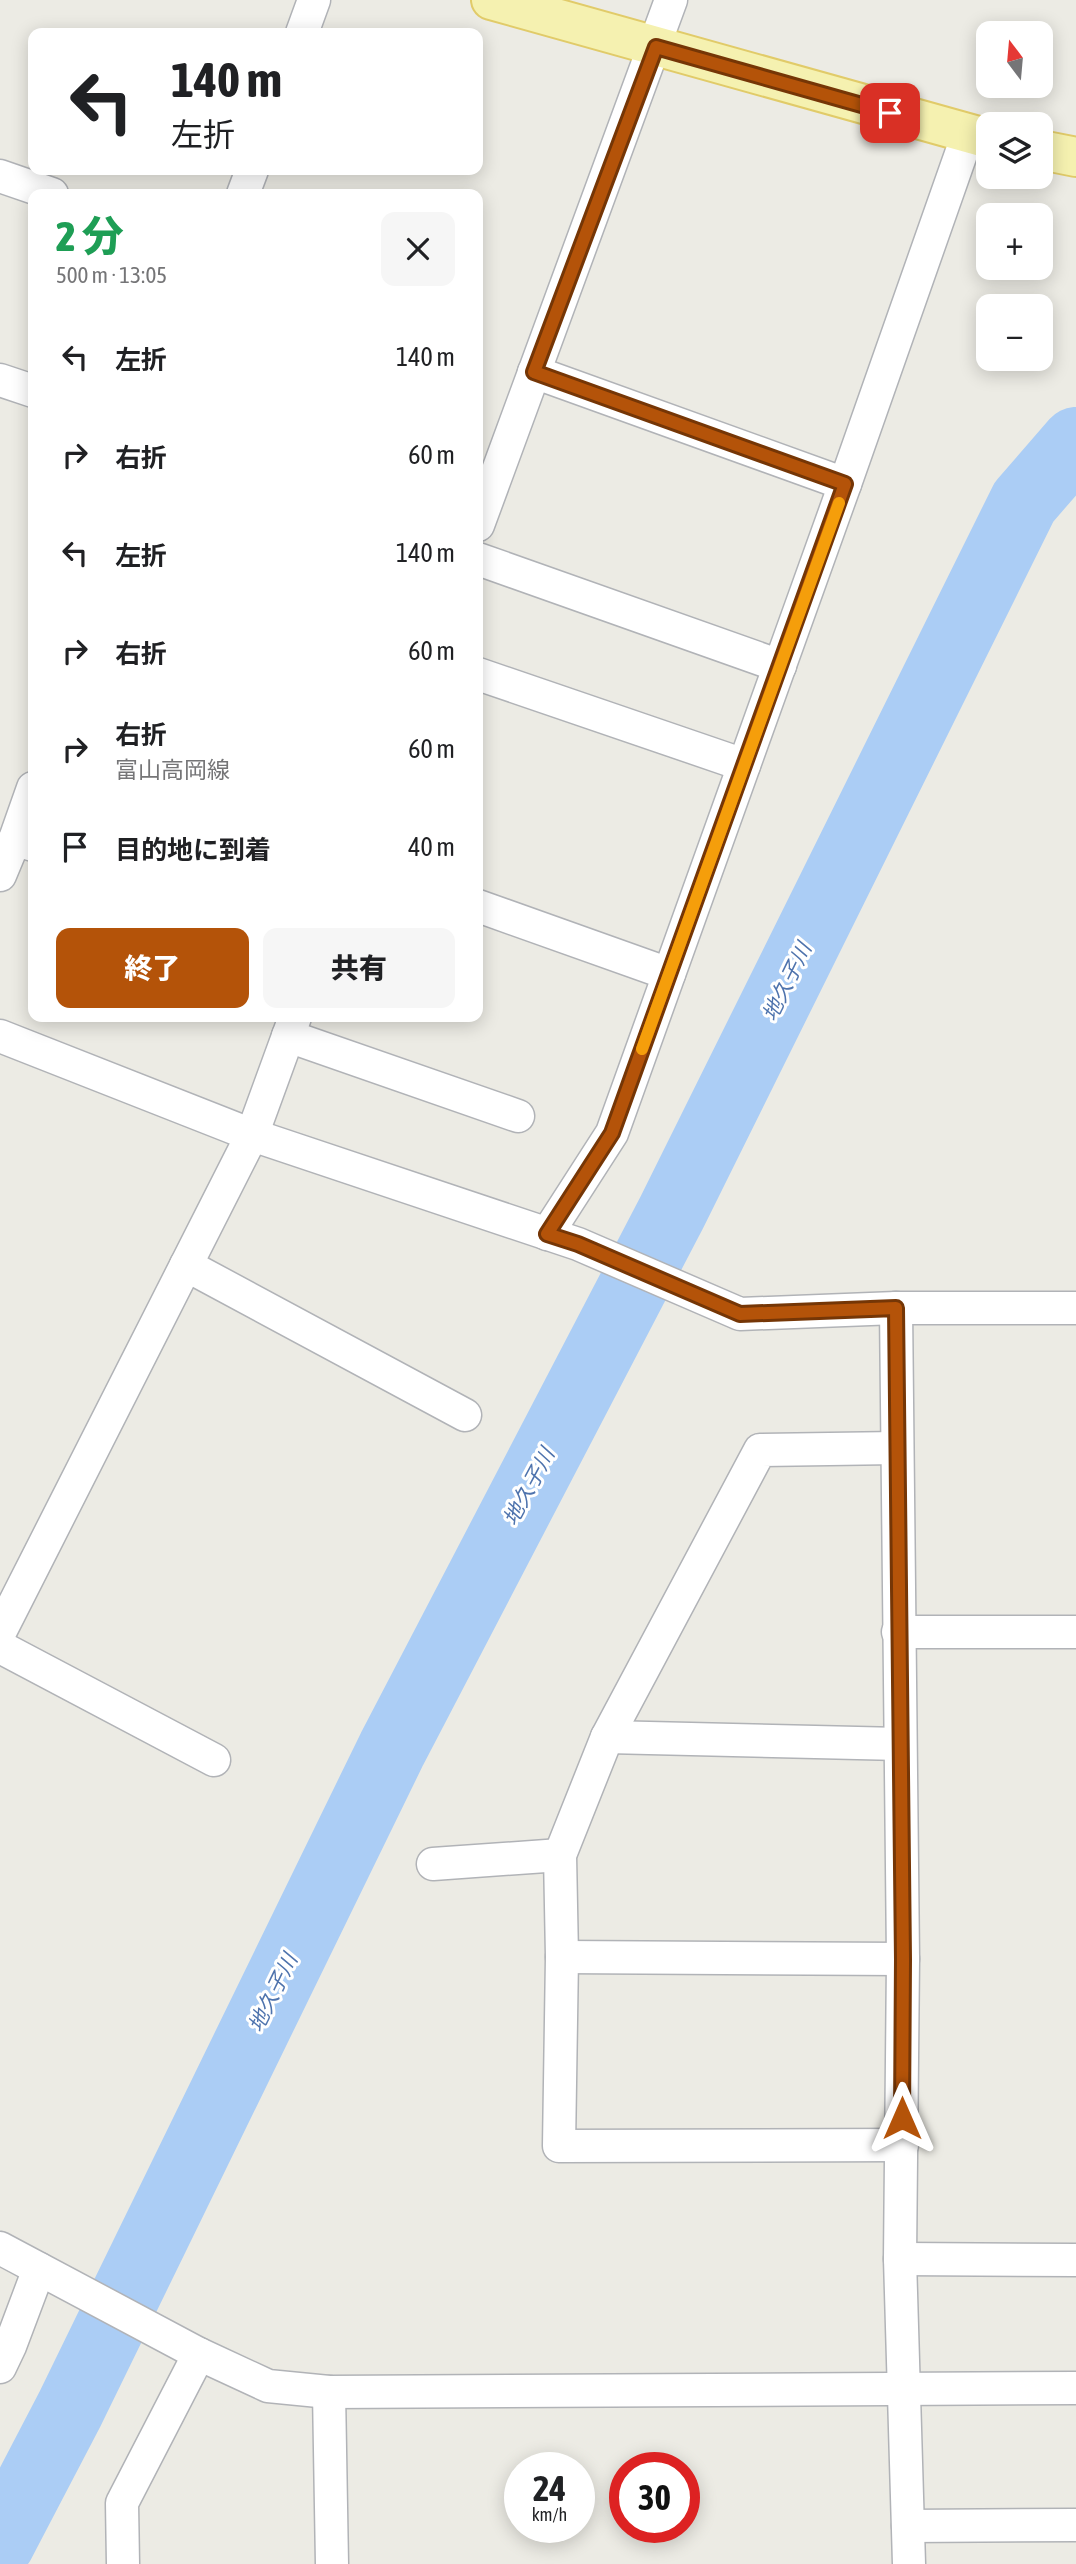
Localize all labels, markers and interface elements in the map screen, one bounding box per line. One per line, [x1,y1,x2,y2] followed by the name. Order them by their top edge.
[976,21,1054,98] north arrow
[976,21,1053,371] map controls
[171,51,282,107] text: 140 m
[56,56,147,147] icon: left
[860,83,920,143] pin
[871,94,909,132] icon: arrive
[976,112,1053,189] button: layers
[171,116,235,153] text: 左折
[976,203,1053,280] button: +
[56,212,124,260] text: 2 分
[381,212,455,286] button: close
[56,262,167,288] text: 500 m · 13:05
[976,294,1053,371] button: −
[56,338,94,376] icon: left
[396,342,455,372] text: 140 m
[115,345,167,375] text: 左折
[56,436,94,474] icon: right
[408,440,455,470] text: 60 m
[115,443,167,473] text: 右折
[56,534,94,572] icon: left
[396,538,455,568] text: 140 m
[115,541,167,571] text: 左折
[56,632,94,670] icon: right
[408,636,455,666] text: 60 m
[115,639,167,669] text: 右折
[115,720,167,750] text: 右折
[56,730,94,768] icon: right
[408,734,455,764] text: 60 m
[115,757,230,783] text: 富山高岡線
[56,828,94,866] icon: arrive
[408,832,455,862] text: 40 m
[115,835,271,865] text: 目的地に到着
[56,928,249,1008] button: 終了
[263,928,455,1008] button: 共有
[757,937,816,1025] water label: 地久子川
[498,1442,559,1529] water label: 地久子川
[243,1948,302,2036] water label: 地久子川
[865,2081,939,2155] position arrow
[609,2452,700,2543] speed limit sign: 30
[533,2468,566,2508] text: 24
[532,2504,567,2525] text: km/h

